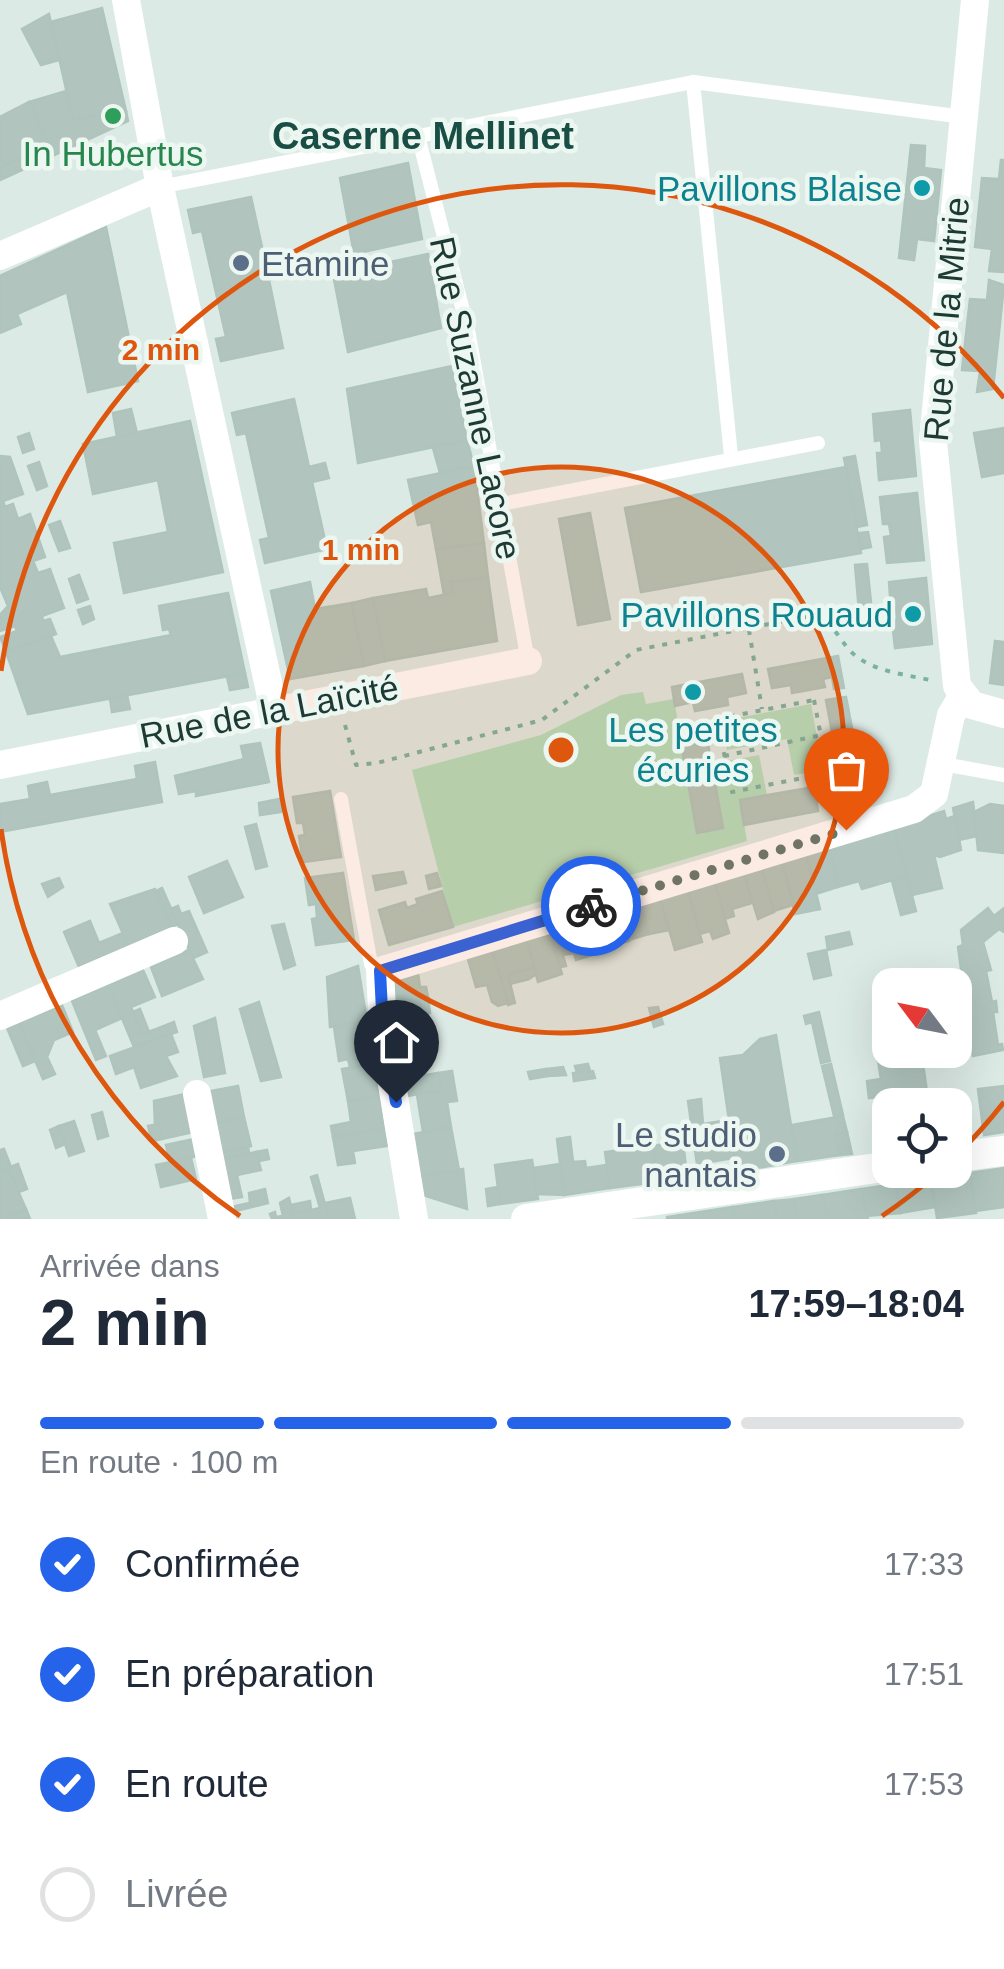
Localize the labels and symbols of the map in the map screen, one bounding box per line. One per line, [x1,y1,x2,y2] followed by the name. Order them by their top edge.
[102,105,124,127] marker: In Hubertus
[272,115,574,157] district label: Caserne Mellinet
[23,134,203,173] place label: In Hubertus
[657,169,902,208] place label: Pavillons Blaise
[911,177,933,199] marker: Pavillons Blaise
[916,195,976,443] street label: Rue de la Mitrie
[423,233,529,563] street label: Rue Suzanne Lacore
[261,244,389,283] place label: Etamine
[230,252,252,274] marker: Etamine
[122,333,200,366] text: 2 min
[322,533,400,566] text: 1 min
[621,595,893,634] place label: Pavillons Rouaud
[902,603,924,625] marker: Pavillons Rouaud
[136,667,402,755] street label: Rue de la Laïcité
[682,681,704,703] marker: Les petites écuries
[608,710,778,789] place label: Les petites écuries
[804,728,889,831] pin
[543,732,579,768] centre of rings
[541,856,641,956] courier
[872,968,972,1068] north arrow
[354,1000,439,1103] pin
[615,1115,757,1194] place label: Le studio nantais
[766,1143,788,1165] marker: Le studio nantais

